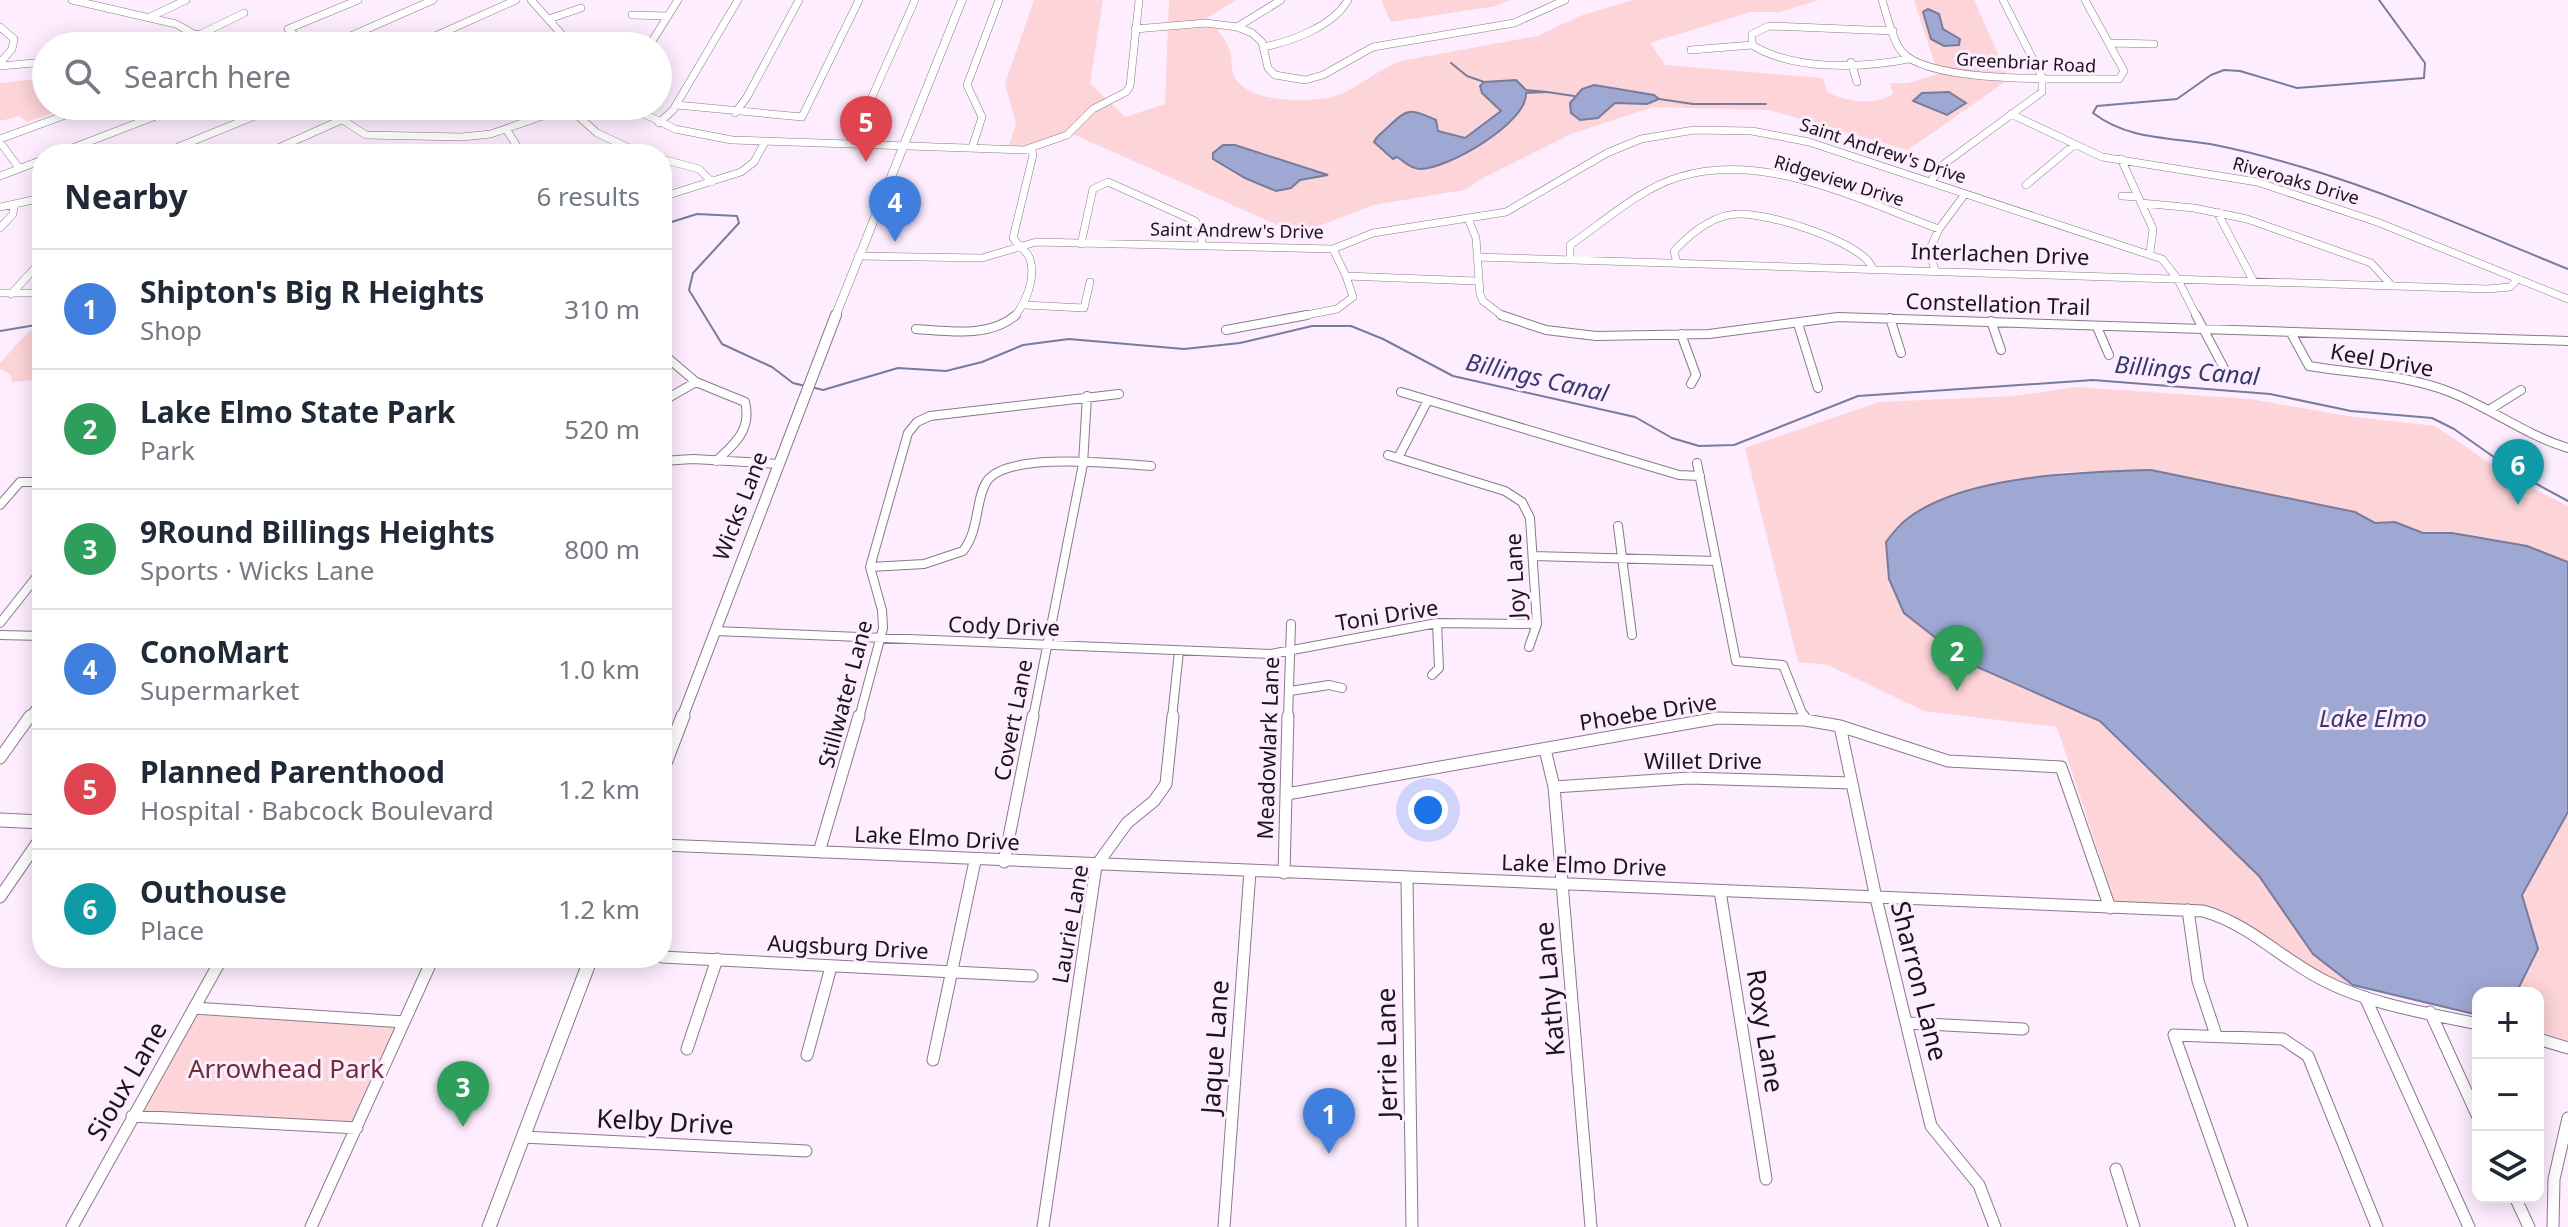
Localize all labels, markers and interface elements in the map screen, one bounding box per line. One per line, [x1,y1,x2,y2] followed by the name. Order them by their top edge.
[32,32,672,120] search box
[1955,46,2097,78] street label: Greenbriar Road
[60,54,104,98] icon: search
[124,56,291,97] text: Search here
[840,96,892,162] pin: 5
[1797,112,1970,188] street label: Saint Andrew's Drive
[1771,149,1907,211] street label: Ridgeview Drive
[2230,150,2362,210] street label: Riveroaks Drive
[64,173,188,219] text: Nearby
[869,176,921,242] pin: 4
[536,178,640,214] text: 6 results
[1150,216,1324,244] street label: Saint Andrew's Drive
[1910,235,2090,271] street label: Interlachen Drive
[140,271,484,312] text: Shipton's Big R Heights
[1905,285,2091,321] street label: Constellation Trail
[83,291,97,327] text: 1
[564,291,640,327] text: 310 m
[140,312,202,348] text: Shop
[2328,335,2436,383] street label: Keel Drive
[1463,344,1612,409] water label: Billings Canal
[2113,347,2262,392] water label: Billings Canal
[140,391,455,432] text: Lake Elmo State Park
[83,411,97,447] text: 2
[564,411,640,447] text: 520 m
[140,432,195,468] text: Park
[2492,439,2544,505] pin: 6
[705,447,774,565] street label: Wicks Lane
[140,511,495,552] text: 9Round Billings Heights
[83,531,97,567] text: 3
[564,531,640,567] text: 800 m
[1497,532,1531,622] street label: Joy Lane
[140,552,374,588] text: Sports · Wicks Lane
[1333,591,1440,637] street label: Toni Drive
[947,608,1061,642] street label: Cody Drive
[810,617,878,771] street label: Stillwater Lane
[1931,625,1983,691] pin: 2
[140,631,289,672] text: ConoMart
[83,651,97,687] text: 4
[558,651,640,687] text: 1.0 km
[1249,656,1285,840] street label: Meadowlark Lane
[986,657,1038,783] street label: Covert Lane
[140,672,299,708] text: Supermarket
[1577,685,1719,737] street label: Phoebe Drive
[2319,701,2427,734] water label: Lake Elmo
[1644,745,1762,775] street label: Willet Drive
[140,751,445,792] text: Planned Parenthood
[83,771,97,807] text: 5
[558,771,640,807] text: 1.2 km
[1408,790,1448,830] your location
[140,792,494,828] text: Hospital · Babcock Boulevard
[854,818,1021,856] street label: Lake Elmo Drive
[1501,846,1667,882] street label: Lake Elmo Drive
[1044,862,1094,986] street label: Laurie Lane
[140,871,287,912] text: Outhouse
[83,891,97,927] text: 6
[558,891,640,927] text: 1.2 km
[1883,897,1957,1064] street label: Sharron Lane
[140,912,204,948] text: Place
[1525,920,1573,1058] street label: Kathy Lane
[767,927,929,965] street label: Augsburg Drive
[1739,967,1793,1095] street label: Roxy Lane
[1191,979,1237,1118] street label: Jaque Lane
[2472,987,2544,1203] map controls
[2472,987,2544,1059] button: +
[1367,988,1405,1121] street label: Jerrie Lane
[77,1014,175,1147] street label: Sioux Lane
[188,1050,384,1086] park label: Arrowhead Park
[2472,1059,2544,1131] button: −
[437,1061,489,1127] pin: 3
[1303,1088,1355,1154] pin: 1
[596,1099,735,1143] street label: Kelby Drive
[2472,1131,2544,1203] button: layers

